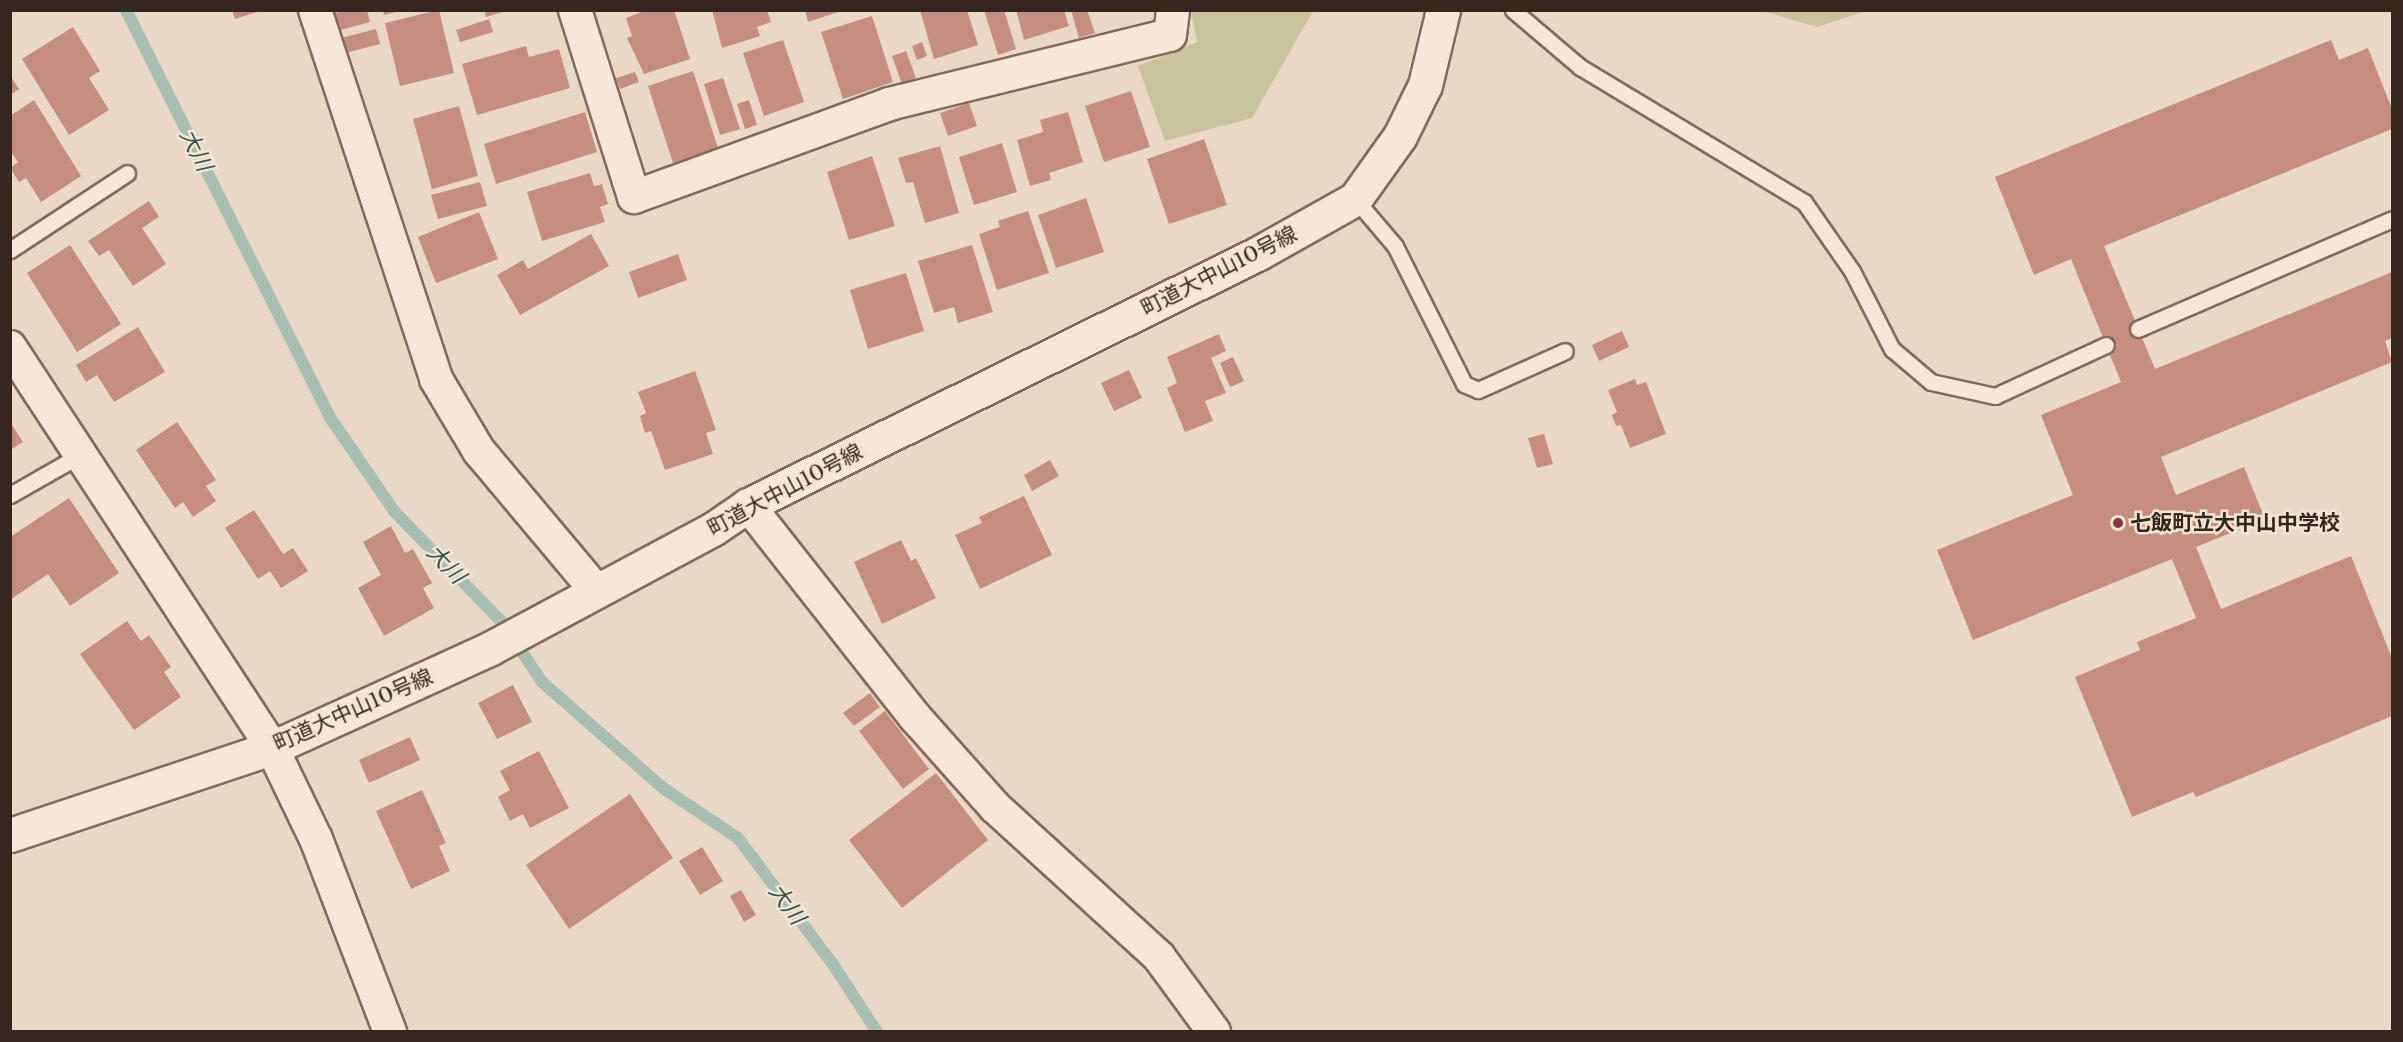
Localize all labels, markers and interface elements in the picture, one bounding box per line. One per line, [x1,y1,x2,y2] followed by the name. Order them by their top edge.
[174,124,218,176] water label: 大川
[1137,221,1301,321] street label: 町道大中山10号線
[703,439,867,541] street label: 町道大中山10号線
[2130,510,2340,536] place label: 七飯町立大中山中学校
[2111,516,2125,530] marker: 七飯町立大中山中学校
[421,539,471,589] water label: 大川
[270,664,436,756] street label: 町道大中山10号線
[763,878,811,930] water label: 大川

